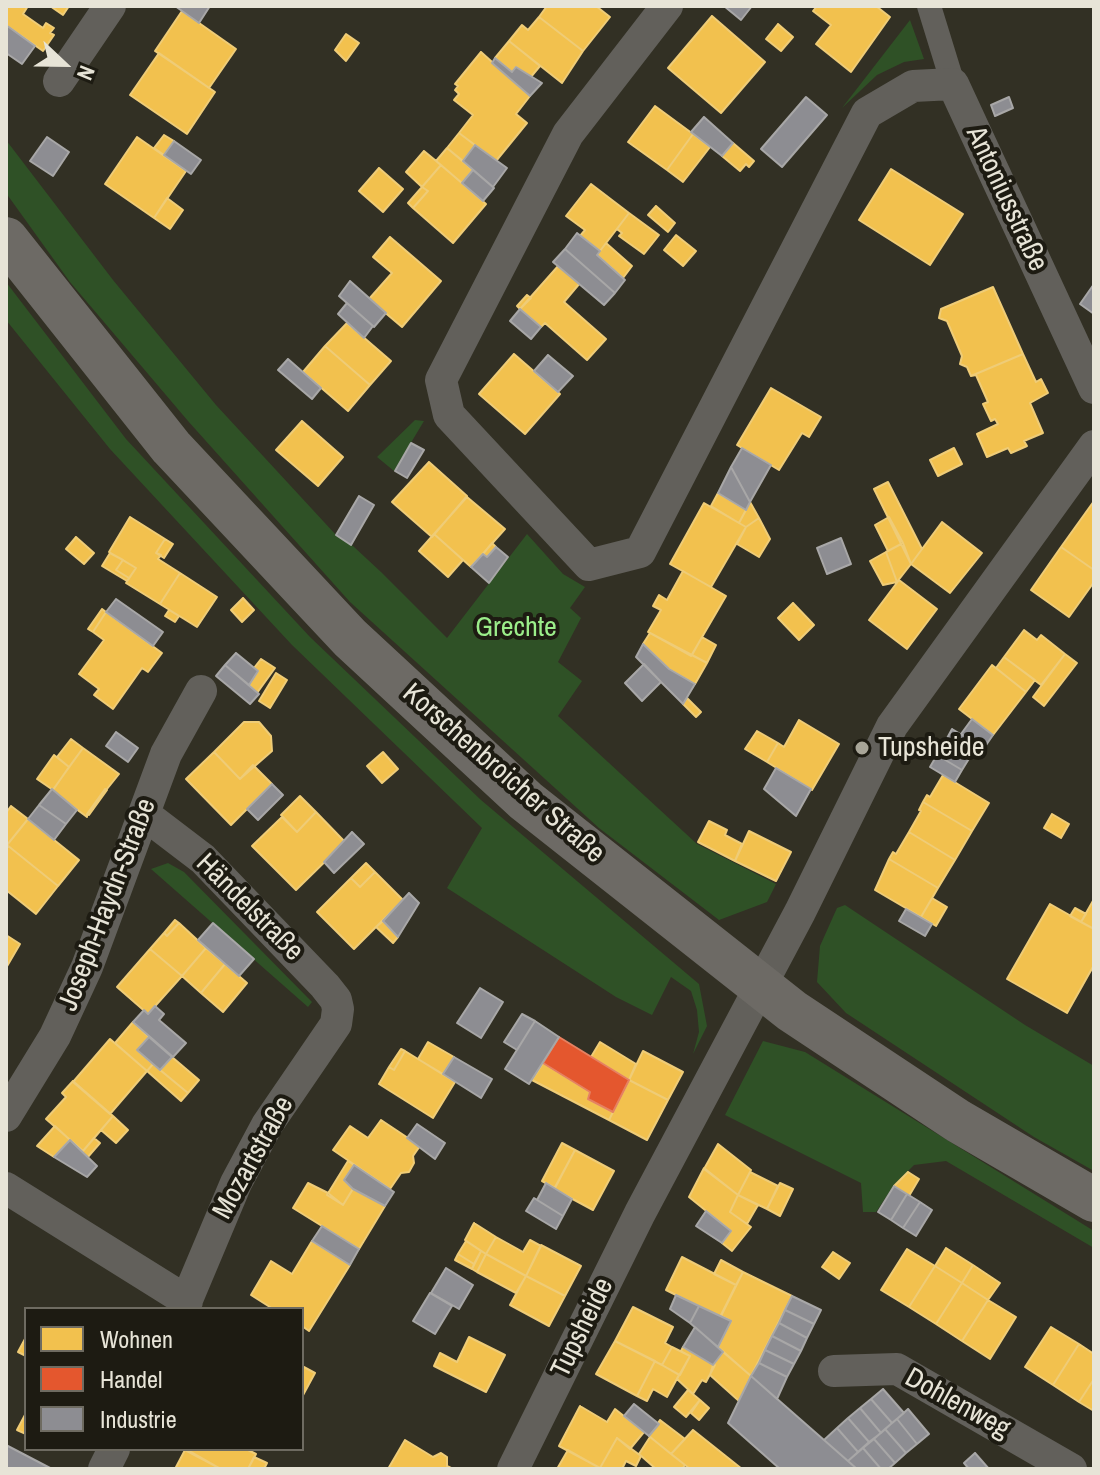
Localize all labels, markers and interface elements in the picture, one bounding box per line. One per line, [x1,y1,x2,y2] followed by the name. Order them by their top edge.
[24,24,104,104] north arrow
[70,61,103,85] text: N
[958,121,1054,277] street label: Antoniusstraße
[475,611,557,645] park label: Grechte
[395,677,611,871] street label: Korschenbroicher Straße
[878,731,985,765] place label: Tupsheide
[853,739,871,757] marker: Tupsheide
[52,794,164,1016] street label: Joseph-Haydn-Straße
[188,847,310,969] street label: Händelstraße
[207,1091,301,1225] street label: Mozartstraße
[545,1273,621,1383] street label: Tupsheide
[24,1307,304,1451] legend
[100,1323,173,1355] text: Wohnen
[899,1361,1015,1447] street label: Dohlenweg
[100,1363,162,1395] text: Handel
[100,1403,177,1435] text: Industrie

